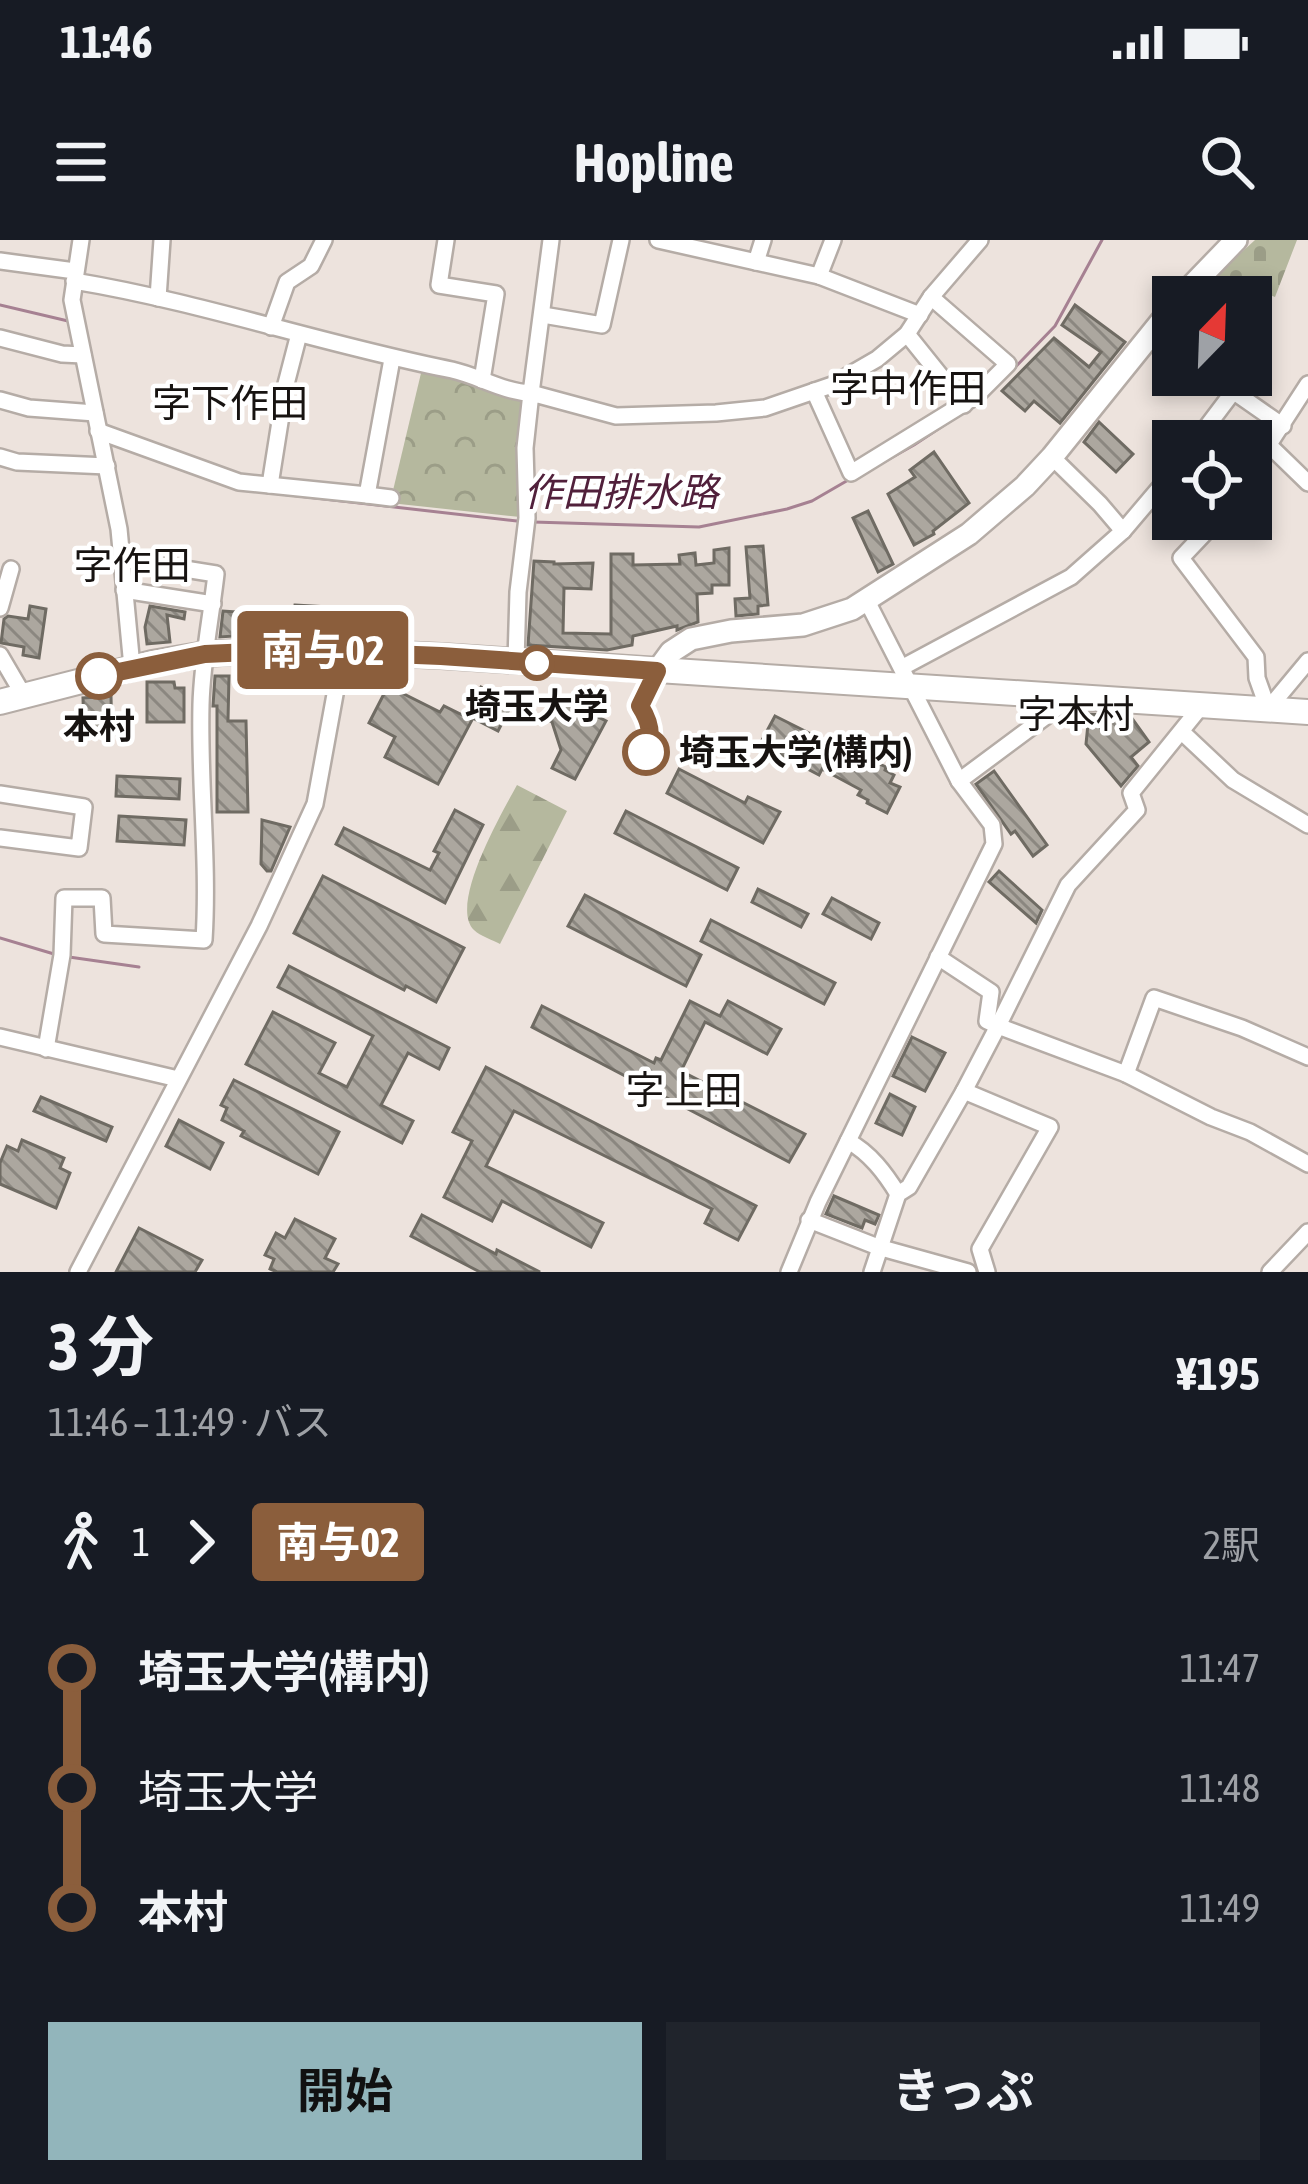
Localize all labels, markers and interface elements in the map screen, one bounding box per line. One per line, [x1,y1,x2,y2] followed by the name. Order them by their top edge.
[60,16,153,68] text: 11:46
[48,129,114,195] icon: menu
[1194,129,1260,195] icon: search
[574,132,734,193] text: Hopline
[1152,276,1272,396] north arrow
[1152,276,1272,540] map controls
[830,366,986,410] district label: 字中作田
[152,381,308,425] district label: 字下作田
[1152,420,1272,540] button: locate
[523,470,721,514] water label: 作田排水路
[73,543,191,587] district label: 字作田
[239,611,407,689] line badge: 南与02
[261,626,385,674] text: 南与02
[521,647,553,679] marker: 埼玉大学
[77,654,121,698] marker: 本村
[465,685,609,727] place label: 埼玉大学
[1017,692,1135,736] district label: 字本村
[63,705,135,747] place label: 本村
[624,730,668,774] marker: 埼玉大学(構内)
[679,731,912,773] place label: 埼玉大学(構内)
[625,1068,743,1112] district label: 字上田
[48,1308,154,1384] text: 3 分
[1177,1348,1260,1400] text: ¥195
[48,1400,332,1444] text: 11:46 – 11:49 · バス
[48,1509,114,1575] icon: walk
[168,1509,234,1575] icon: forward
[276,1518,400,1566] text: 南与02
[132,1520,150,1564] text: 1
[1203,1523,1260,1567] text: 2駅
[138,1646,430,1698] text: 埼玉大学(構内)
[1180,1646,1260,1690] text: 11:47
[138,1766,318,1818] text: 埼玉大学
[1180,1766,1260,1810] text: 11:48
[138,1886,228,1938] text: 本村
[1180,1886,1260,1930] text: 11:49
[48,2022,642,2160] button: 開始
[666,2022,1260,2160] button: きっぷ

